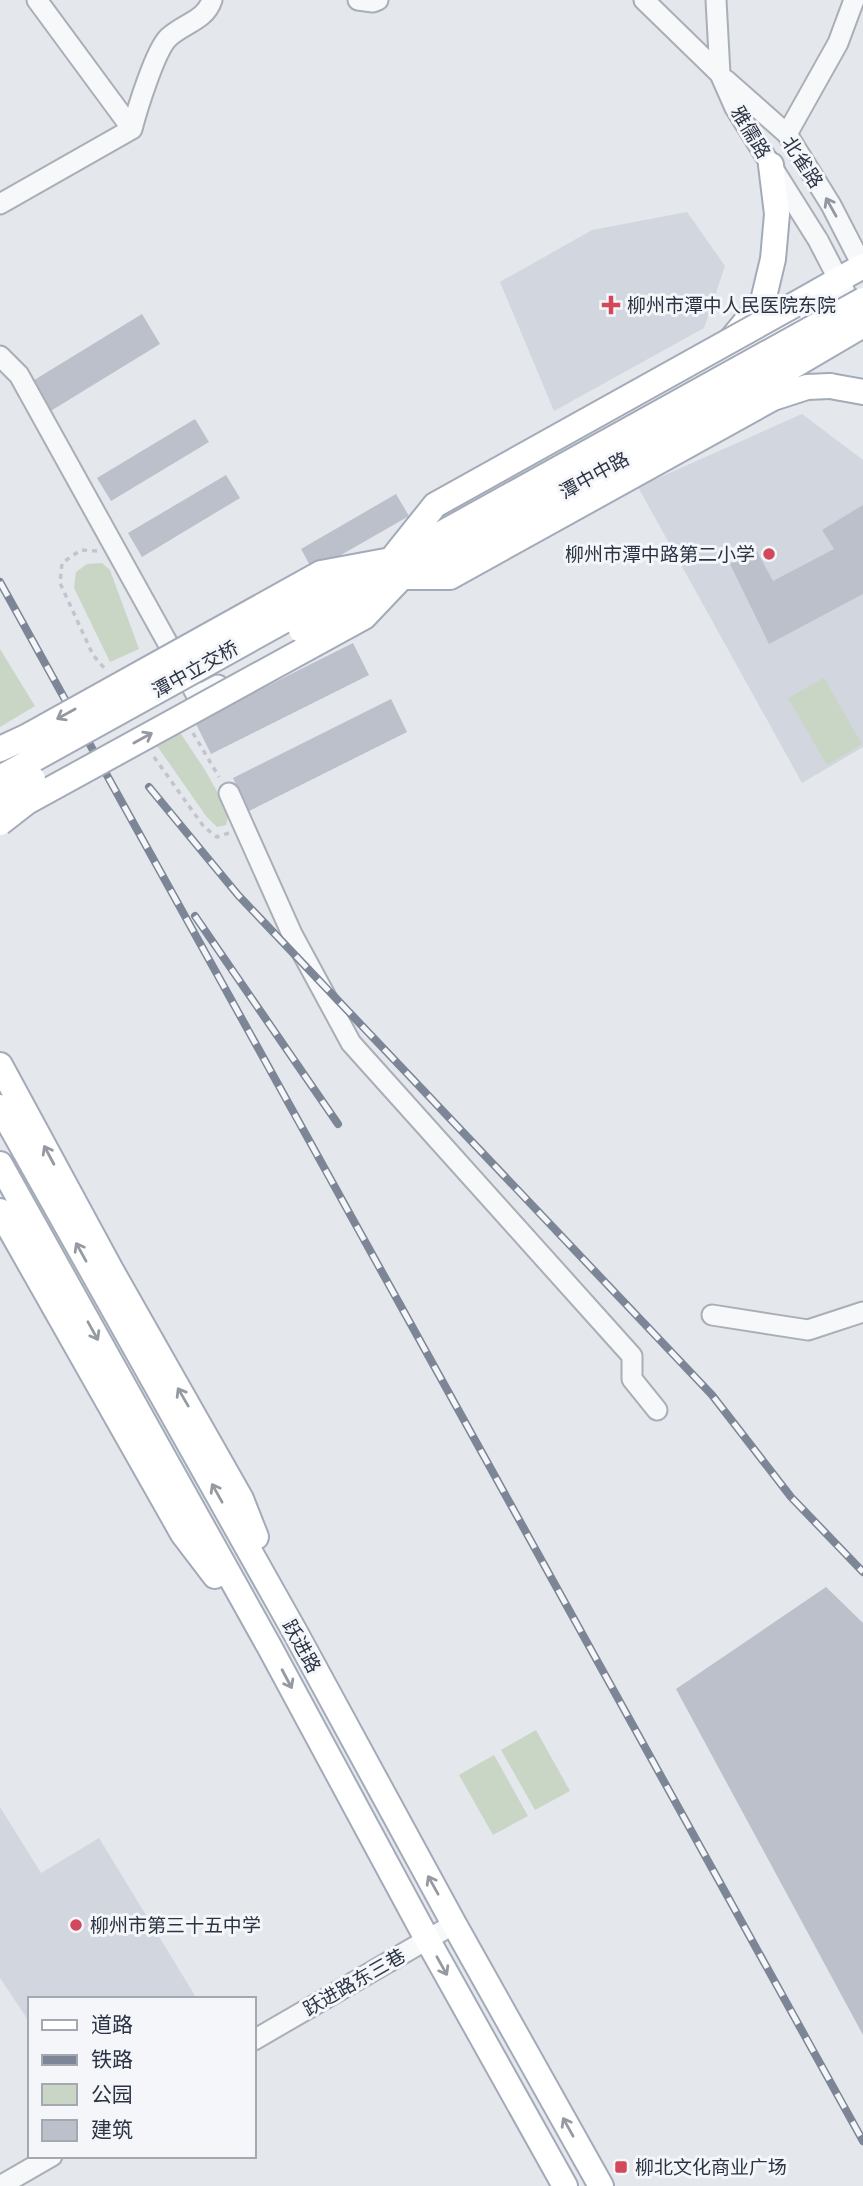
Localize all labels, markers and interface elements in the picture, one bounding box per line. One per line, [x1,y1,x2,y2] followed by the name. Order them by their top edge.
[727,101,776,162] street label: 雅儒路
[778,132,829,192] street label: 北雀路
[824,197,838,217] one-way arrow
[627,293,836,316] place label: 柳州市潭中人民医院东院
[601,295,621,315] marker: 柳州市潭中人民医院东院
[555,446,633,503] street label: 潭中中路
[565,542,755,565] place label: 柳州市潭中路第二小学
[761,546,777,562] marker: 柳州市潭中路第二小学
[148,635,242,702] street label: 潭中立交桥
[56,708,77,722] one-way arrow
[132,731,152,745] one-way arrow
[42,1146,56,1166] one-way arrow
[74,1242,88,1262] one-way arrow
[86,1320,100,1340] one-way arrow
[176,1387,189,1408] one-way arrow
[210,1483,223,1504] one-way arrow
[279,1615,326,1676] street label: 跃进路
[280,1669,294,1689] one-way arrow
[426,1876,440,1896] one-way arrow
[90,1913,261,1936] place label: 柳州市第三十五中学
[68,1917,84,1933] marker: 柳州市第三十五中学
[299,1943,409,2020] street label: 跃进路东三巷
[435,1955,449,1975] one-way arrow
[28,1997,256,2158] legend
[91,2011,133,2036] text: 道路
[91,2046,133,2071] text: 铁路
[91,2081,133,2106] text: 公园
[91,2116,133,2141] text: 建筑
[561,2117,575,2137] one-way arrow
[635,2155,787,2178] place label: 柳北文化商业广场
[613,2159,629,2175] marker: 柳北文化商业广场

